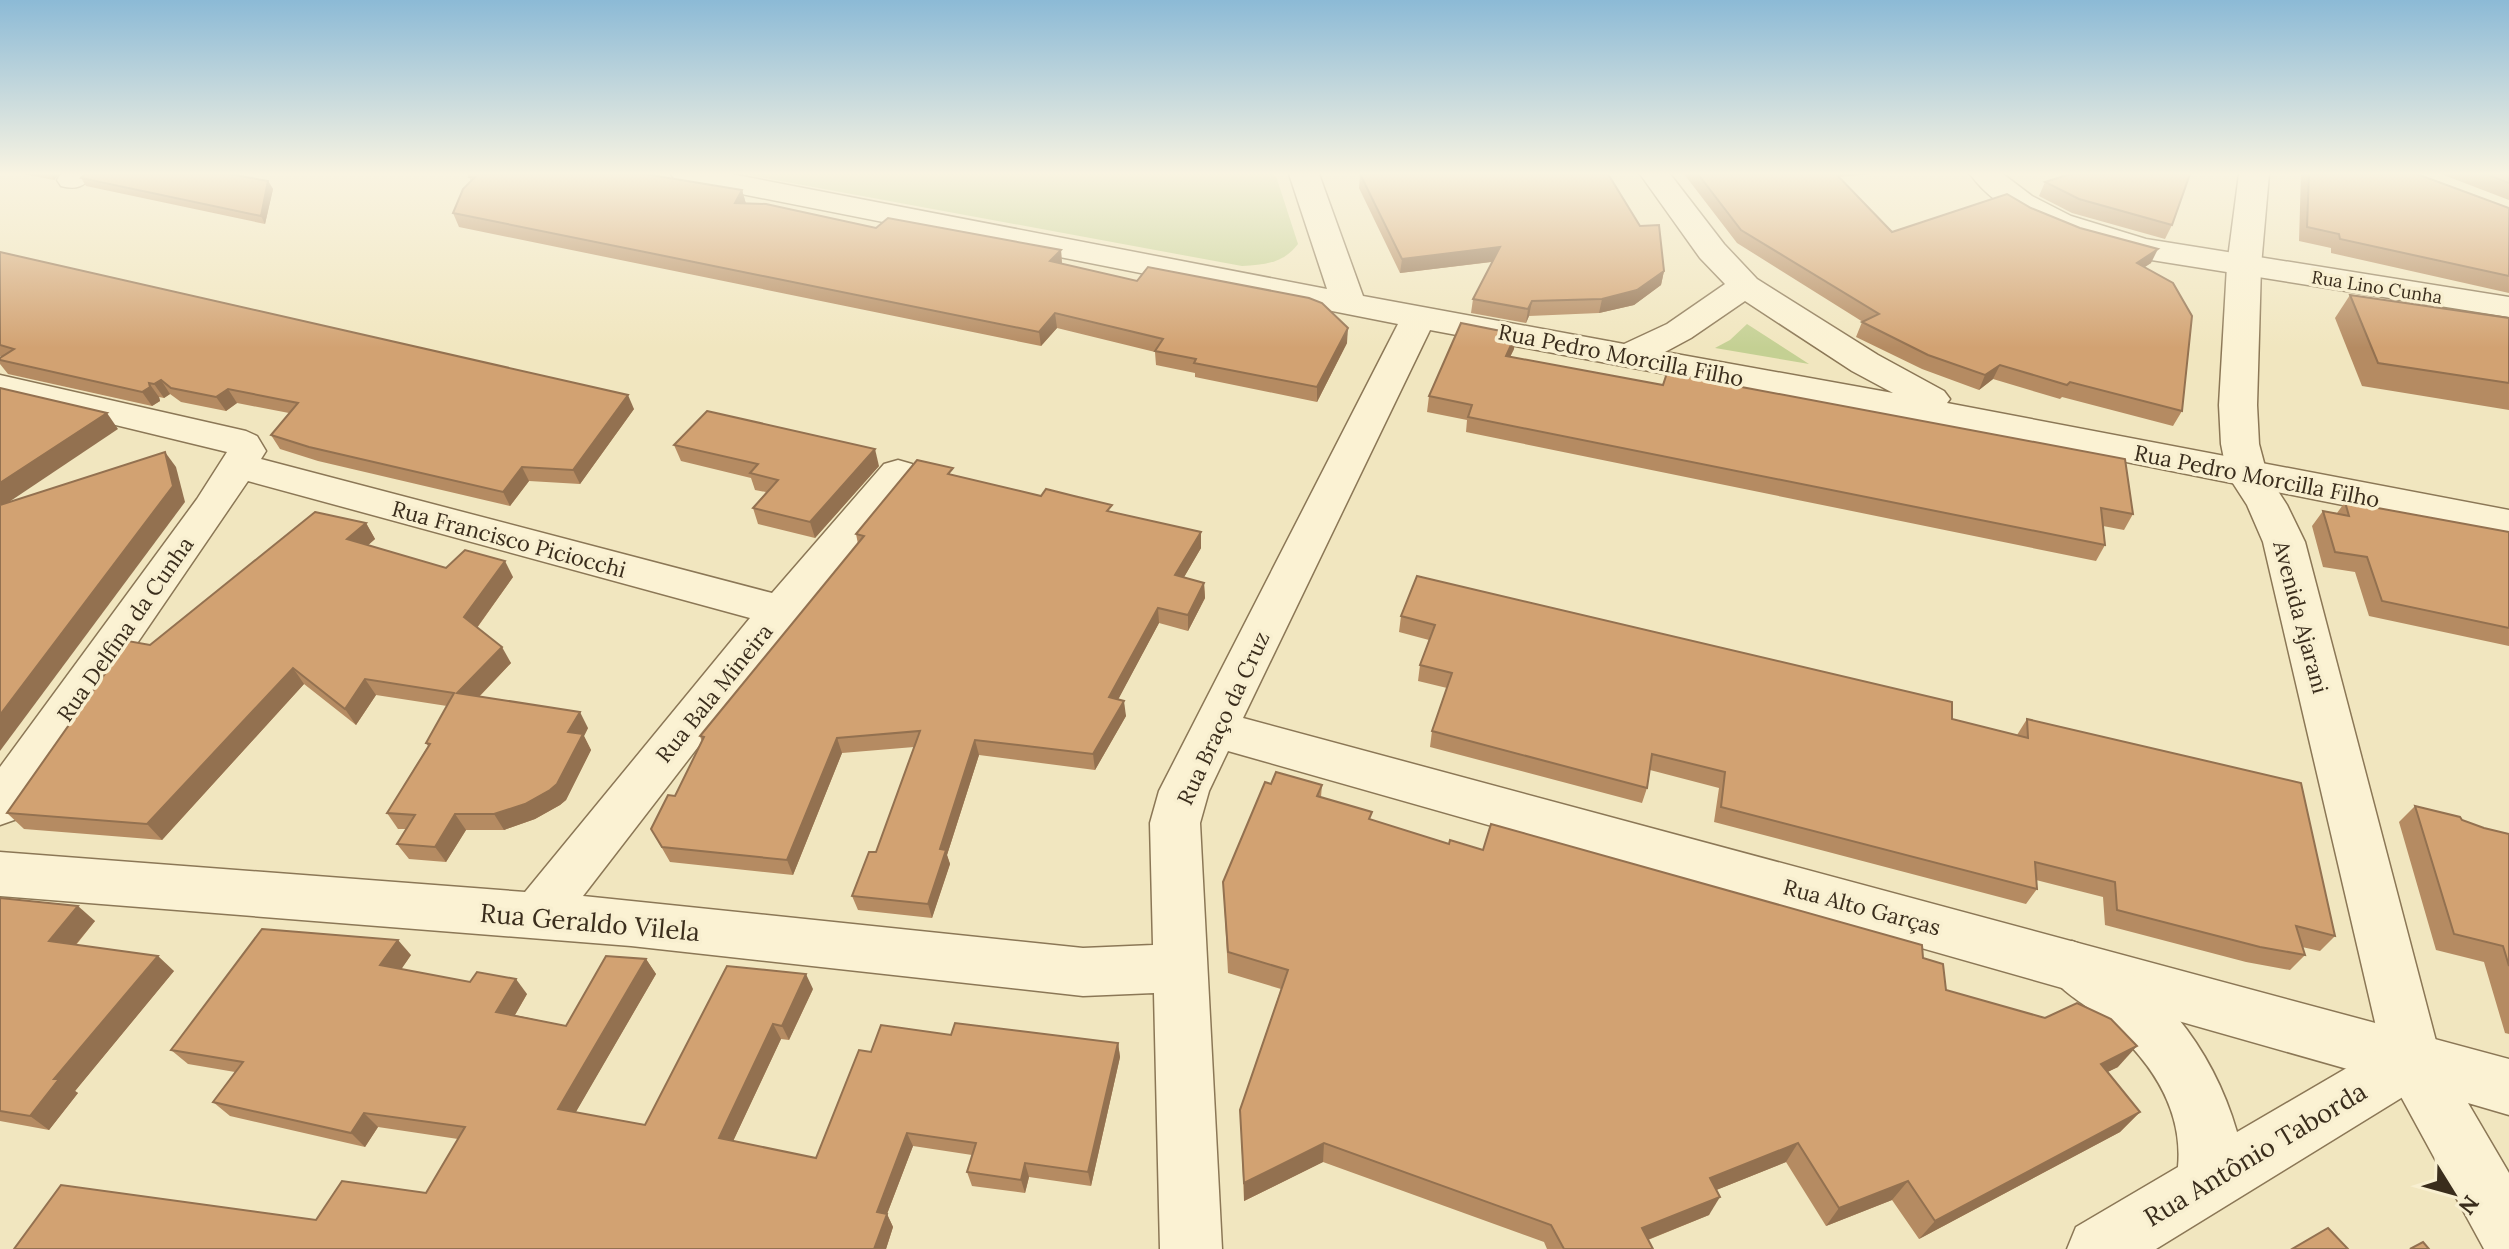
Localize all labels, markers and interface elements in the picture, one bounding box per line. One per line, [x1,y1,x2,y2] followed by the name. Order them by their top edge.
[2310,265,2444,309] street label: Rua Lino Cunha
[1496,317,1746,393] street label: Rua Pedro Morcilla Filho
[2132,438,2382,514] street label: Rua Pedro Morcilla Filho
[389,494,629,584] street label: Rua Francisco Piciocchi
[51,531,199,727] street label: Rua Delfina da Cunha
[2267,536,2335,697] street label: Avenida Ajarani
[649,618,779,768] street label: Rua Bala Mineira
[1171,627,1275,809] street label: Rua Braço da Cruz
[1780,873,1944,941] street label: Rua Alto Garças
[479,896,701,948] street label: Rua Geraldo Vilela
[2138,1074,2372,1234] street label: Rua Antônio Taborda
[2413,1153,2493,1233] north arrow
[2453,1190,2485,1220] text: N

